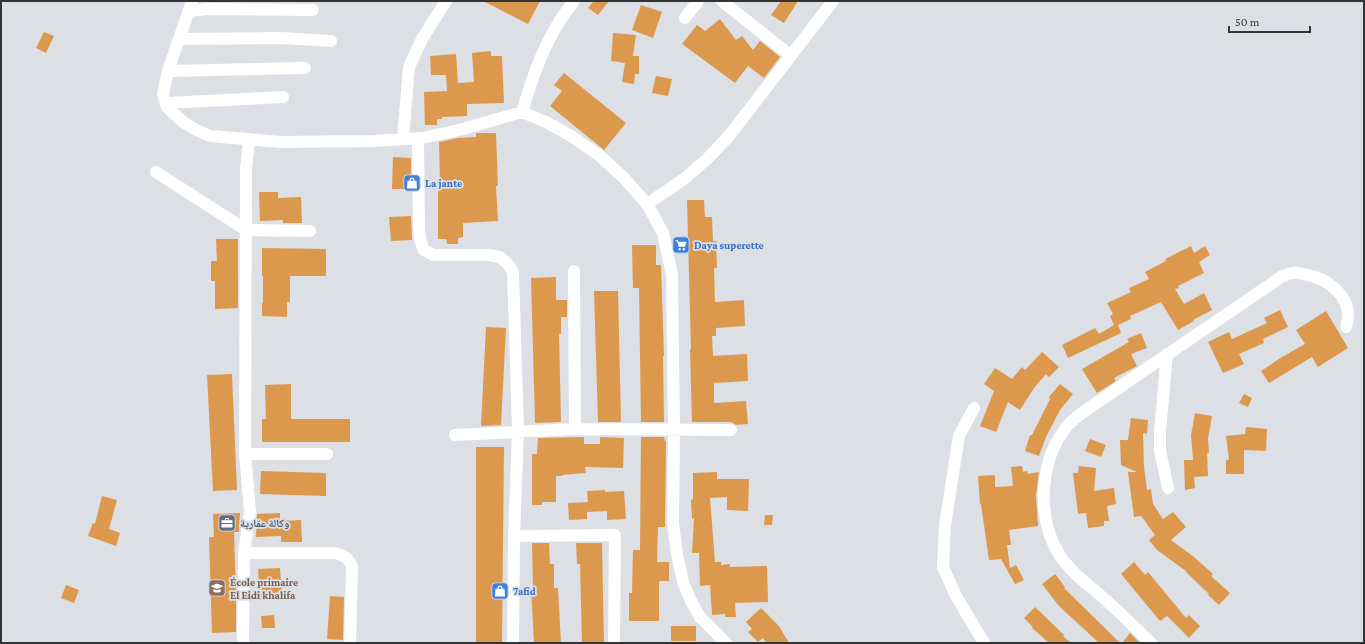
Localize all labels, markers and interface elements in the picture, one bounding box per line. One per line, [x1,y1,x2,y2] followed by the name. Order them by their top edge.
[1229,8,1310,34] scale bar
[1235,15,1260,29] text: 50 m
[402,173,422,193] shop icon: La jante
[425,177,462,190] place label: La jante
[671,235,691,255] supermarket icon: Daya superette
[694,239,764,251] place label: Daya superette
[217,513,237,533] office icon: وكالة عقارية
[240,517,290,530] place label: وكالة عقارية
[230,576,298,601] place label: École primaire El Eidi khalifa
[207,578,227,598] school or university icon: École primaire El Eidi khalifa
[490,581,510,601] shop icon: 7afid
[513,585,536,597] place label: 7afid

